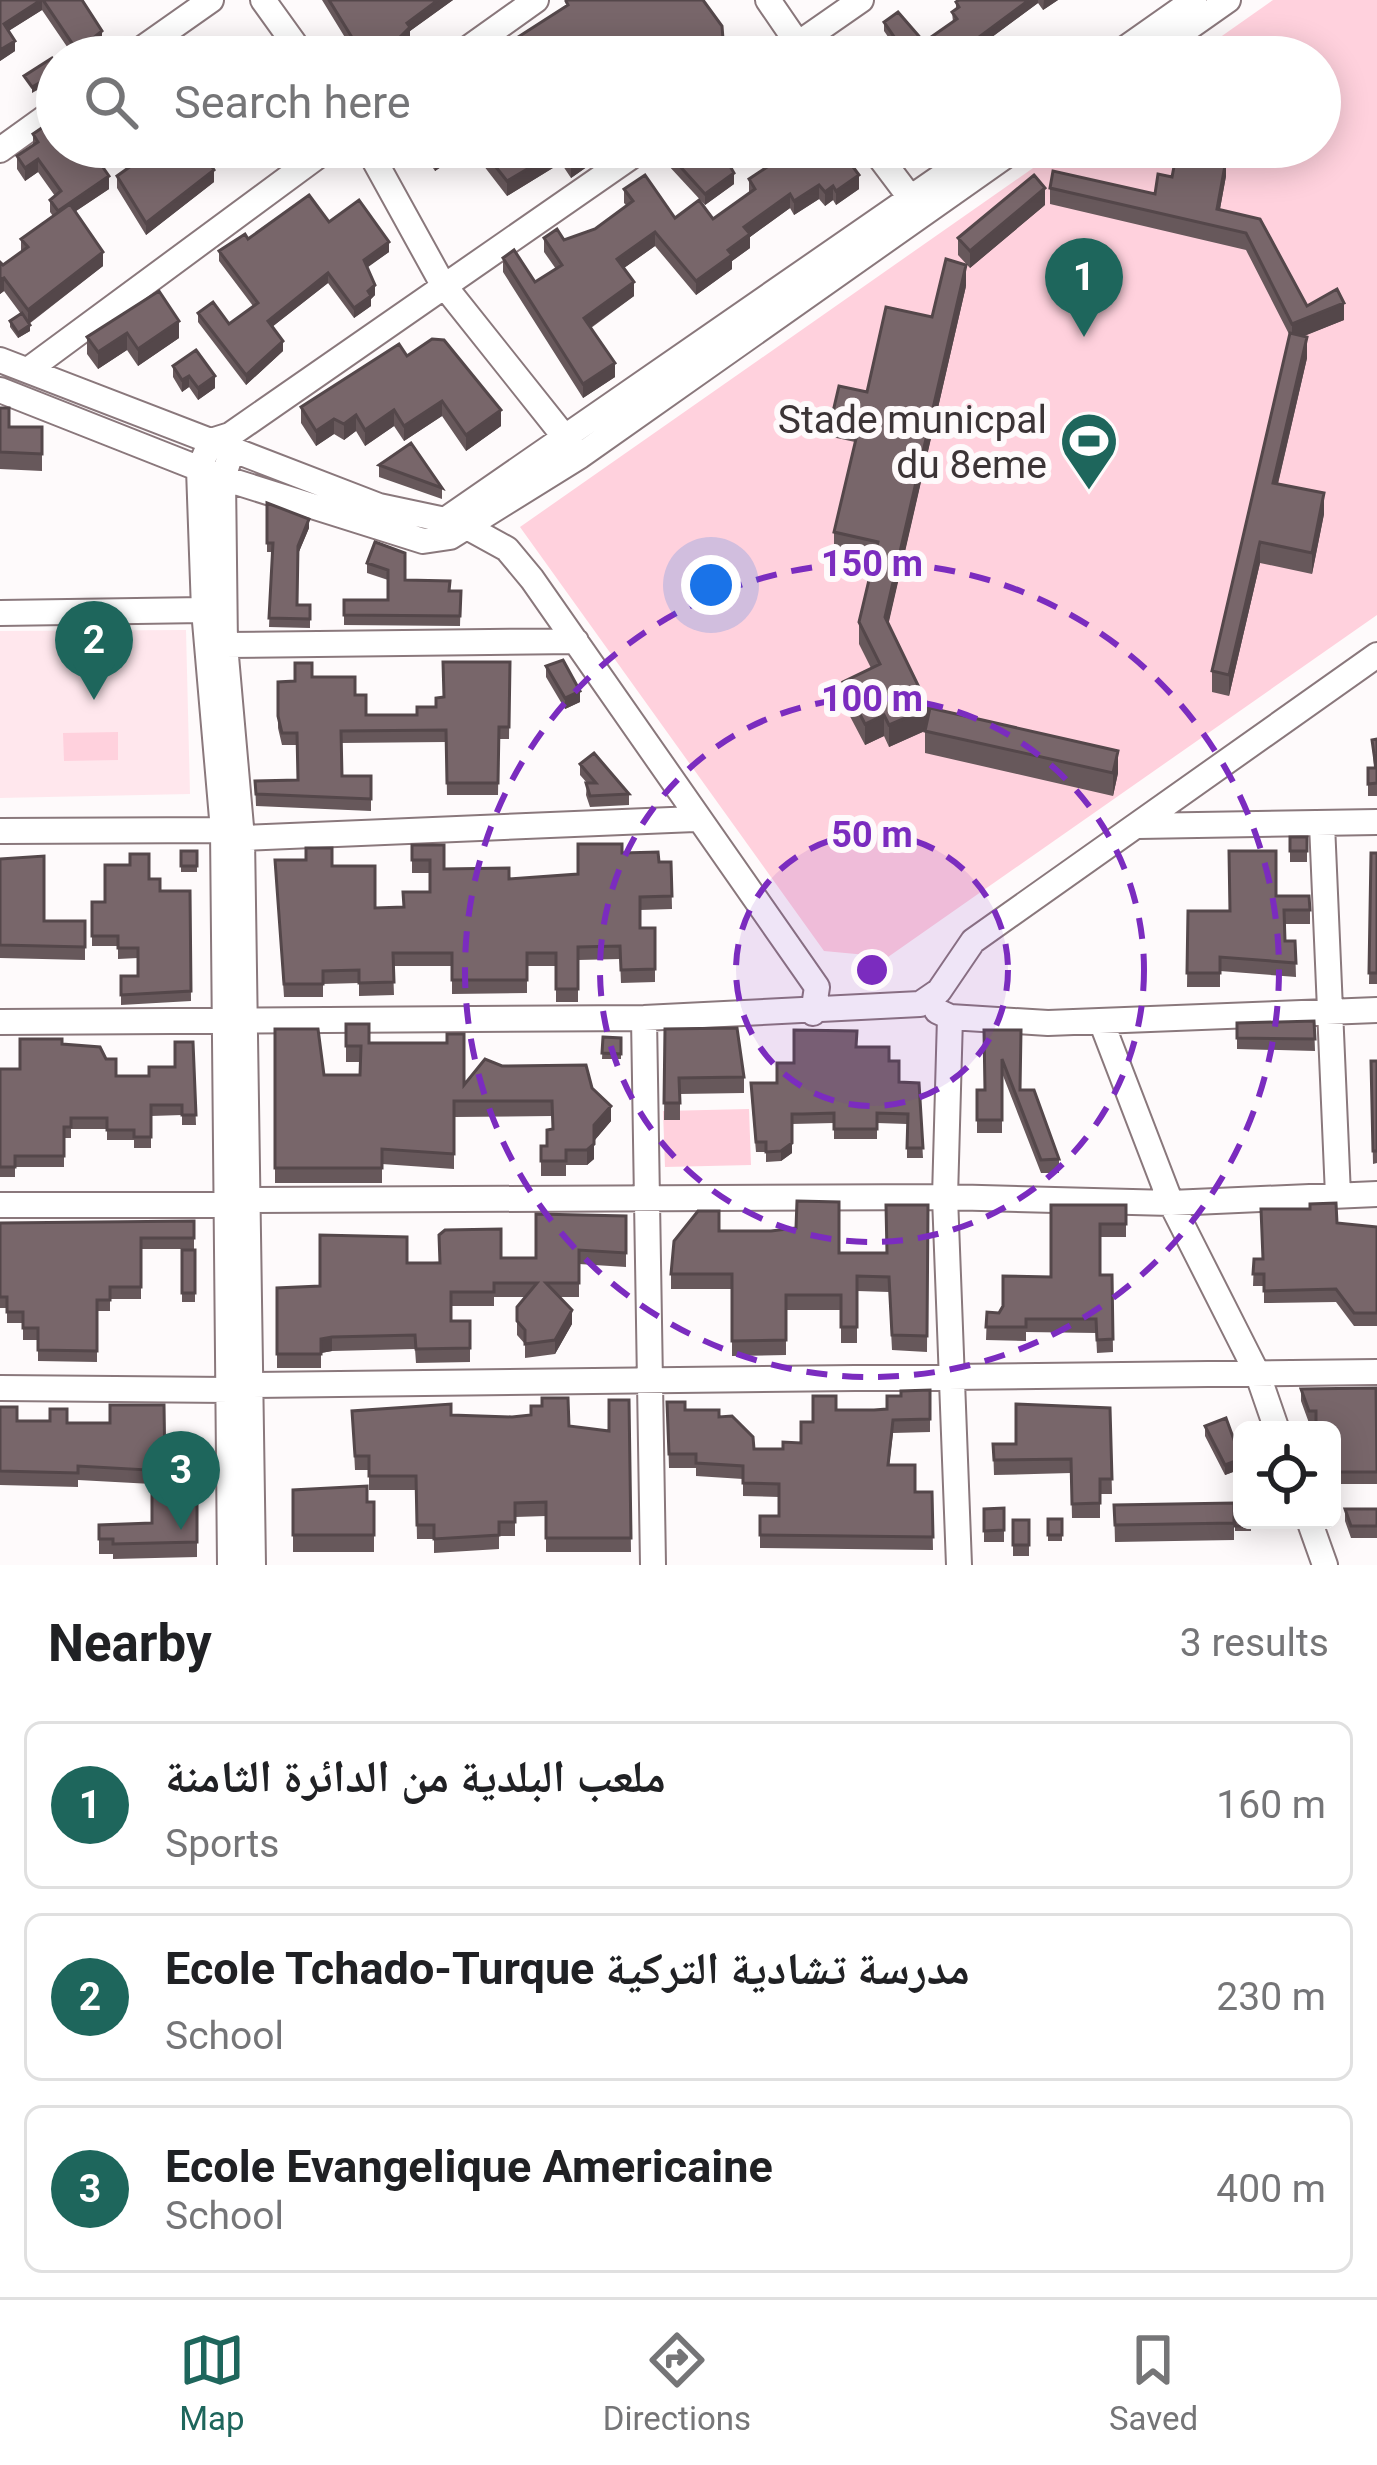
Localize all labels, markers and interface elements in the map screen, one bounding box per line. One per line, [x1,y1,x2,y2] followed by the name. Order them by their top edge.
[36,36,1341,168] search box
[78,69,144,135] icon: search
[174,76,411,129] text: Search here
[1045,238,1123,337] pin: 1
[778,397,1047,488] place label: Stade municpal du 8eme
[1058,410,1120,492] sports icon: Stade municpal du 8eme
[821,543,923,585] text: 150 m
[681,555,741,615] your location
[55,601,133,700] pin: 2
[821,678,923,720] text: 100 m
[831,814,913,856] text: 50 m
[851,949,893,991] centre of rings
[1233,1421,1341,1529] map controls
[1233,1421,1341,1529] button: locate
[142,1431,220,1530] pin: 3
[48,1614,212,1673] text: Nearby
[1180,1620,1329,1666] text: 3 results
[165,1750,666,1803] text: ملعب البلدية من الدائرة الثامنة
[79,1782,101,1828] text: 1
[1216,1782,1326,1828] text: 160 m
[165,1821,279,1867] text: Sports
[165,1942,970,1995] text: Ecole Tchado-Turque مدرسة تشادية التركية
[79,1974,101,2020] text: 2
[1216,1974,1326,2020] text: 230 m
[165,2013,284,2059] text: School
[165,2140,773,2193] text: Ecole Evangelique Americaine
[79,2166,101,2212] text: 3
[1216,2166,1326,2212] text: 400 m
[165,2193,284,2239] text: School
[179,2327,245,2438] tab: Map
[603,2327,751,2438] tab: Directions
[1109,2327,1198,2438] tab: Saved

